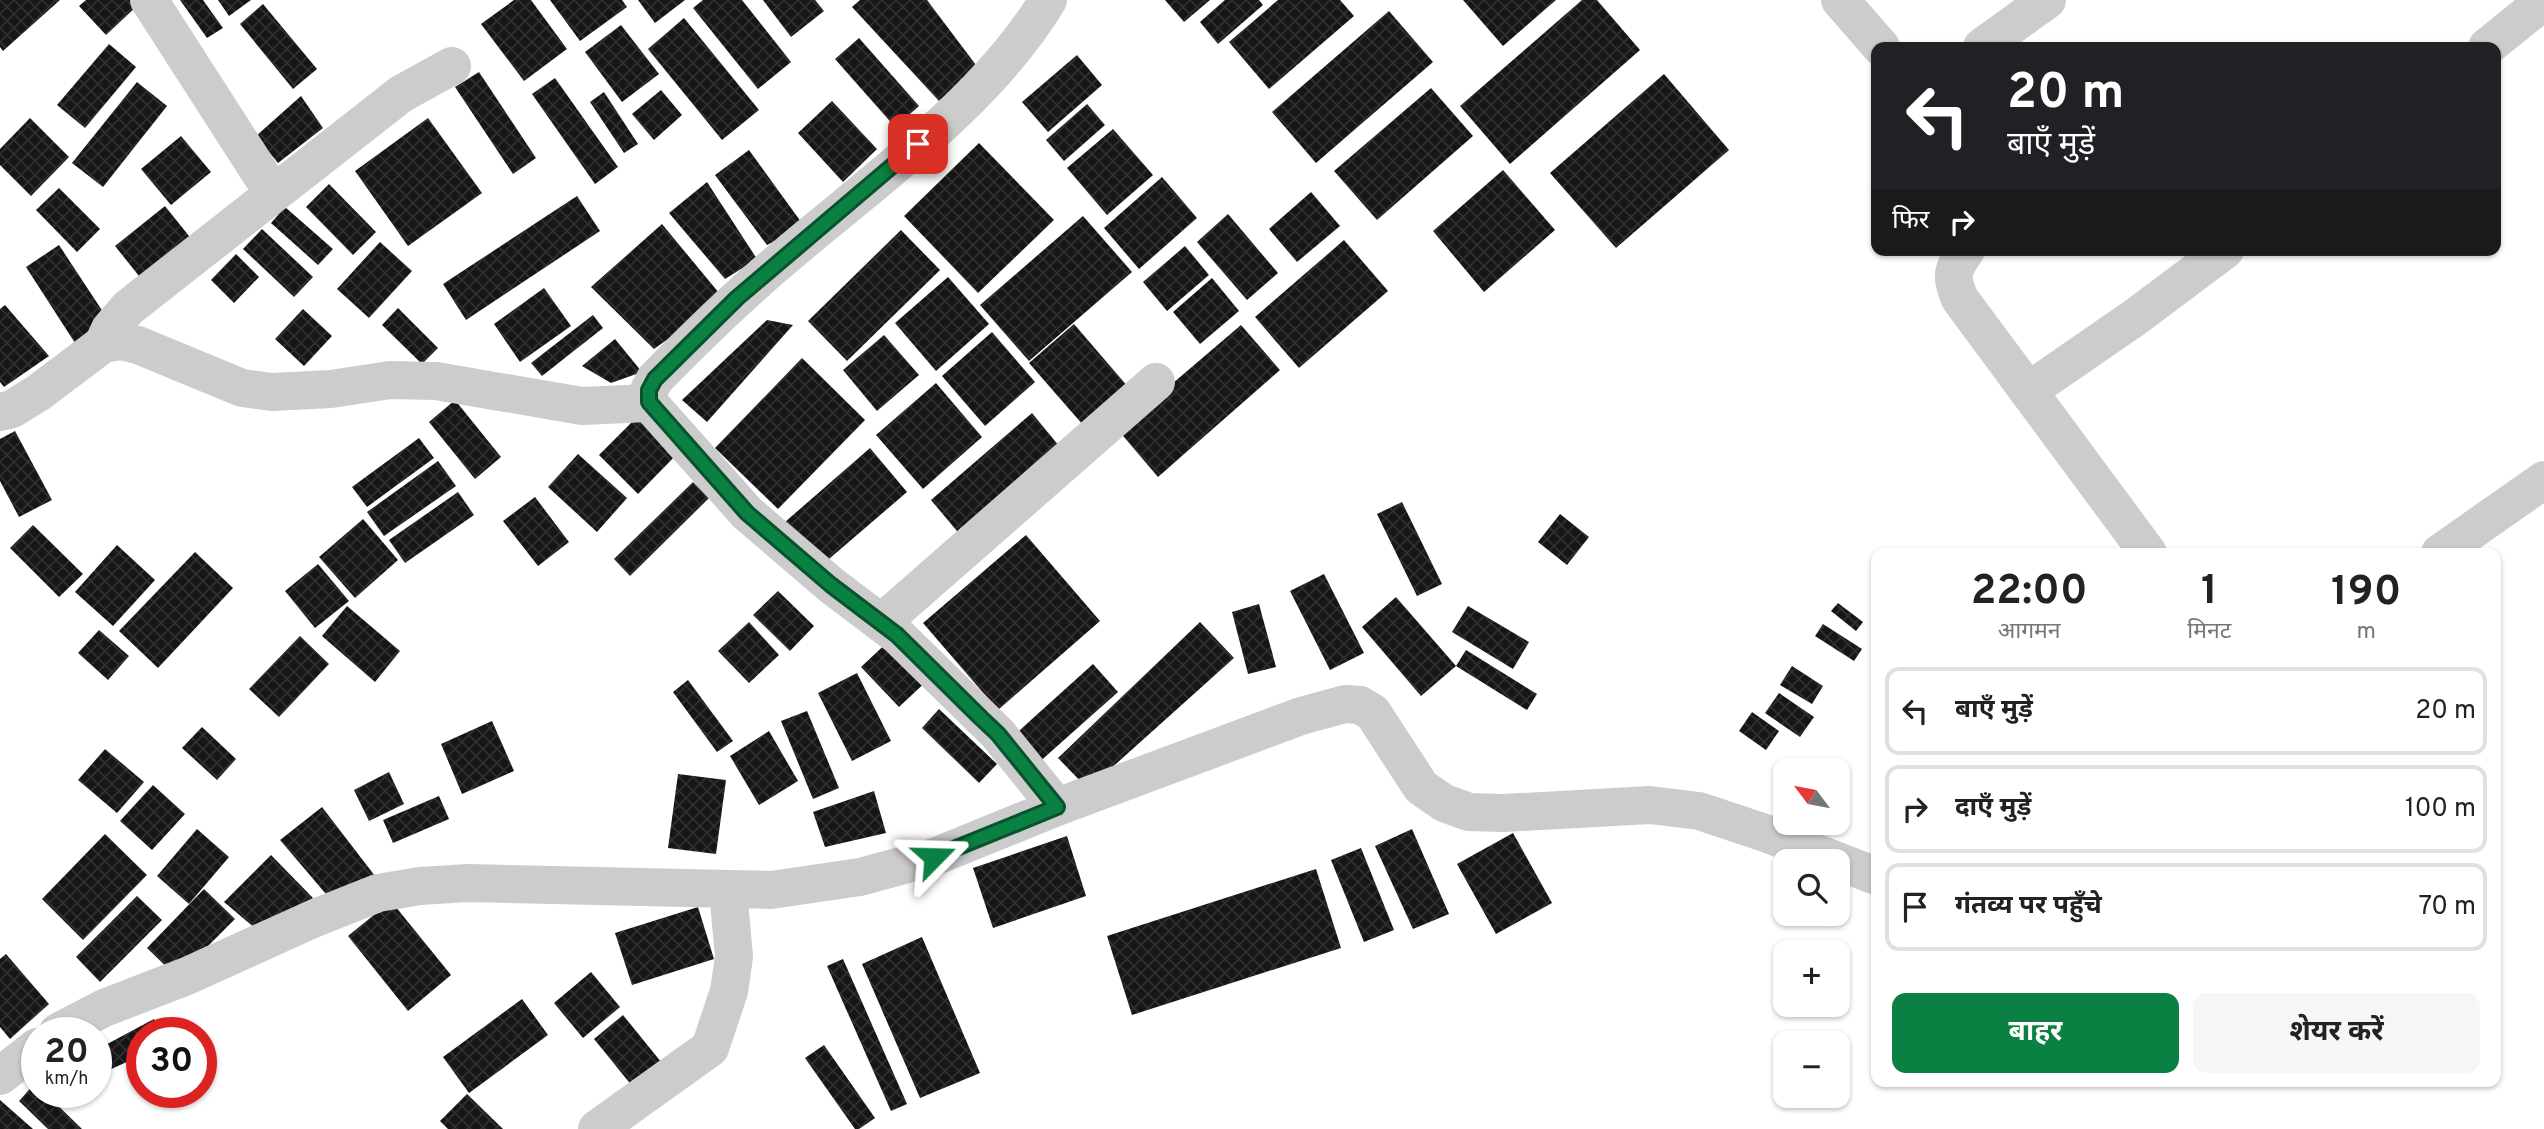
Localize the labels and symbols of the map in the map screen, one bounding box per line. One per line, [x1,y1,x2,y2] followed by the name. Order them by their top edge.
[888,114,948,174] pin
[1773,758,1850,835] north arrow
[897,820,971,894] position arrow
[126,1017,217,1108] speed limit sign: 30

